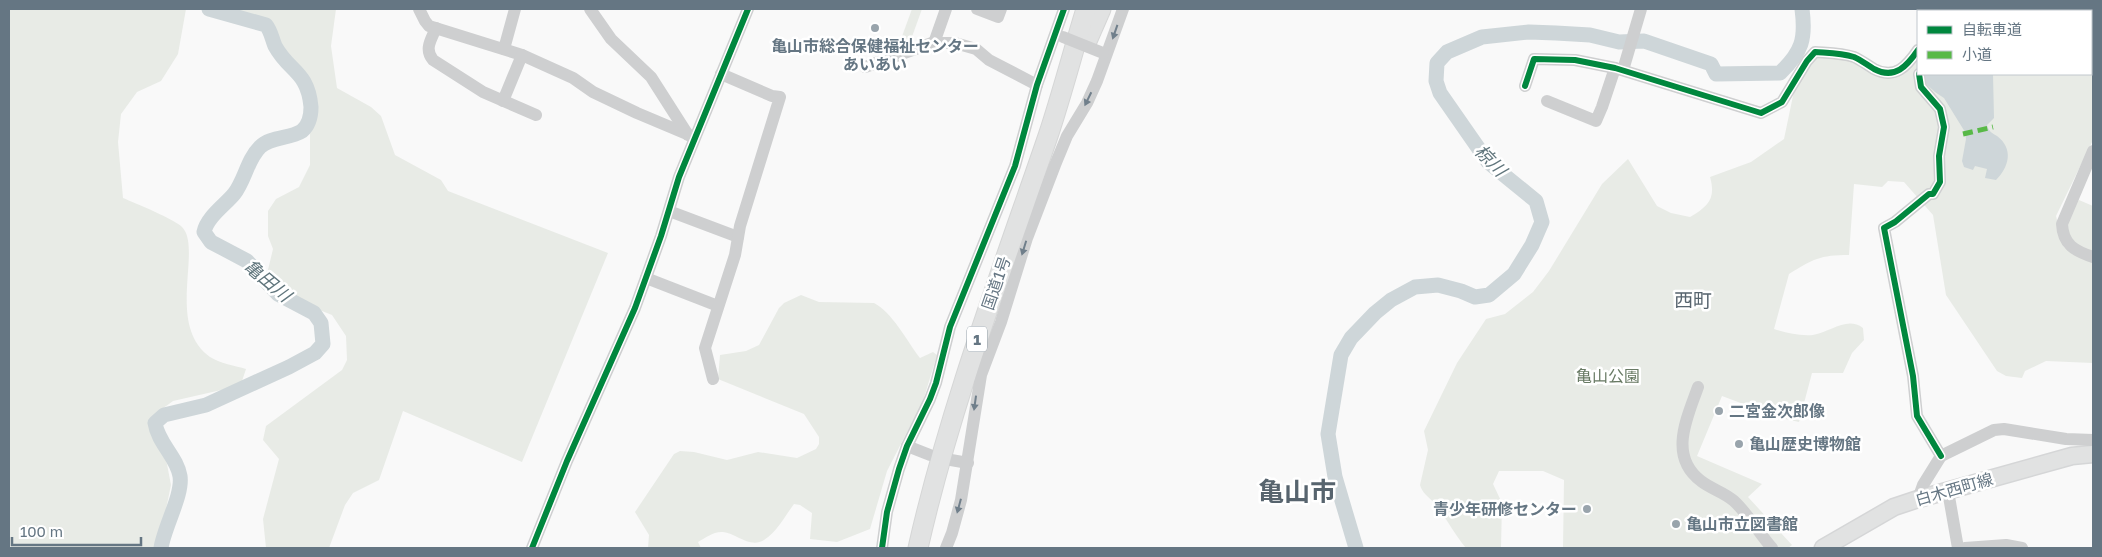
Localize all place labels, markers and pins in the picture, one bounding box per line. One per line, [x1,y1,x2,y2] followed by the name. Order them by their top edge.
[869,22,881,34] marker: 亀山市総合保健福祉センター あいあい
[771,36,979,74] place label: 亀山市総合保健福祉センター あいあい
[1729,401,1825,421] place label: 二宮金次郎像
[1713,405,1725,417] marker: 二宮金次郎像
[1749,434,1861,454] place label: 亀山歴史博物館
[1733,438,1745,450] marker: 亀山歴史博物館
[1433,499,1577,519] place label: 青少年研修センター
[1581,503,1593,515] marker: 青少年研修センター
[1686,514,1798,534] place label: 亀山市立図書館
[1670,518,1682,530] marker: 亀山市立図書館

